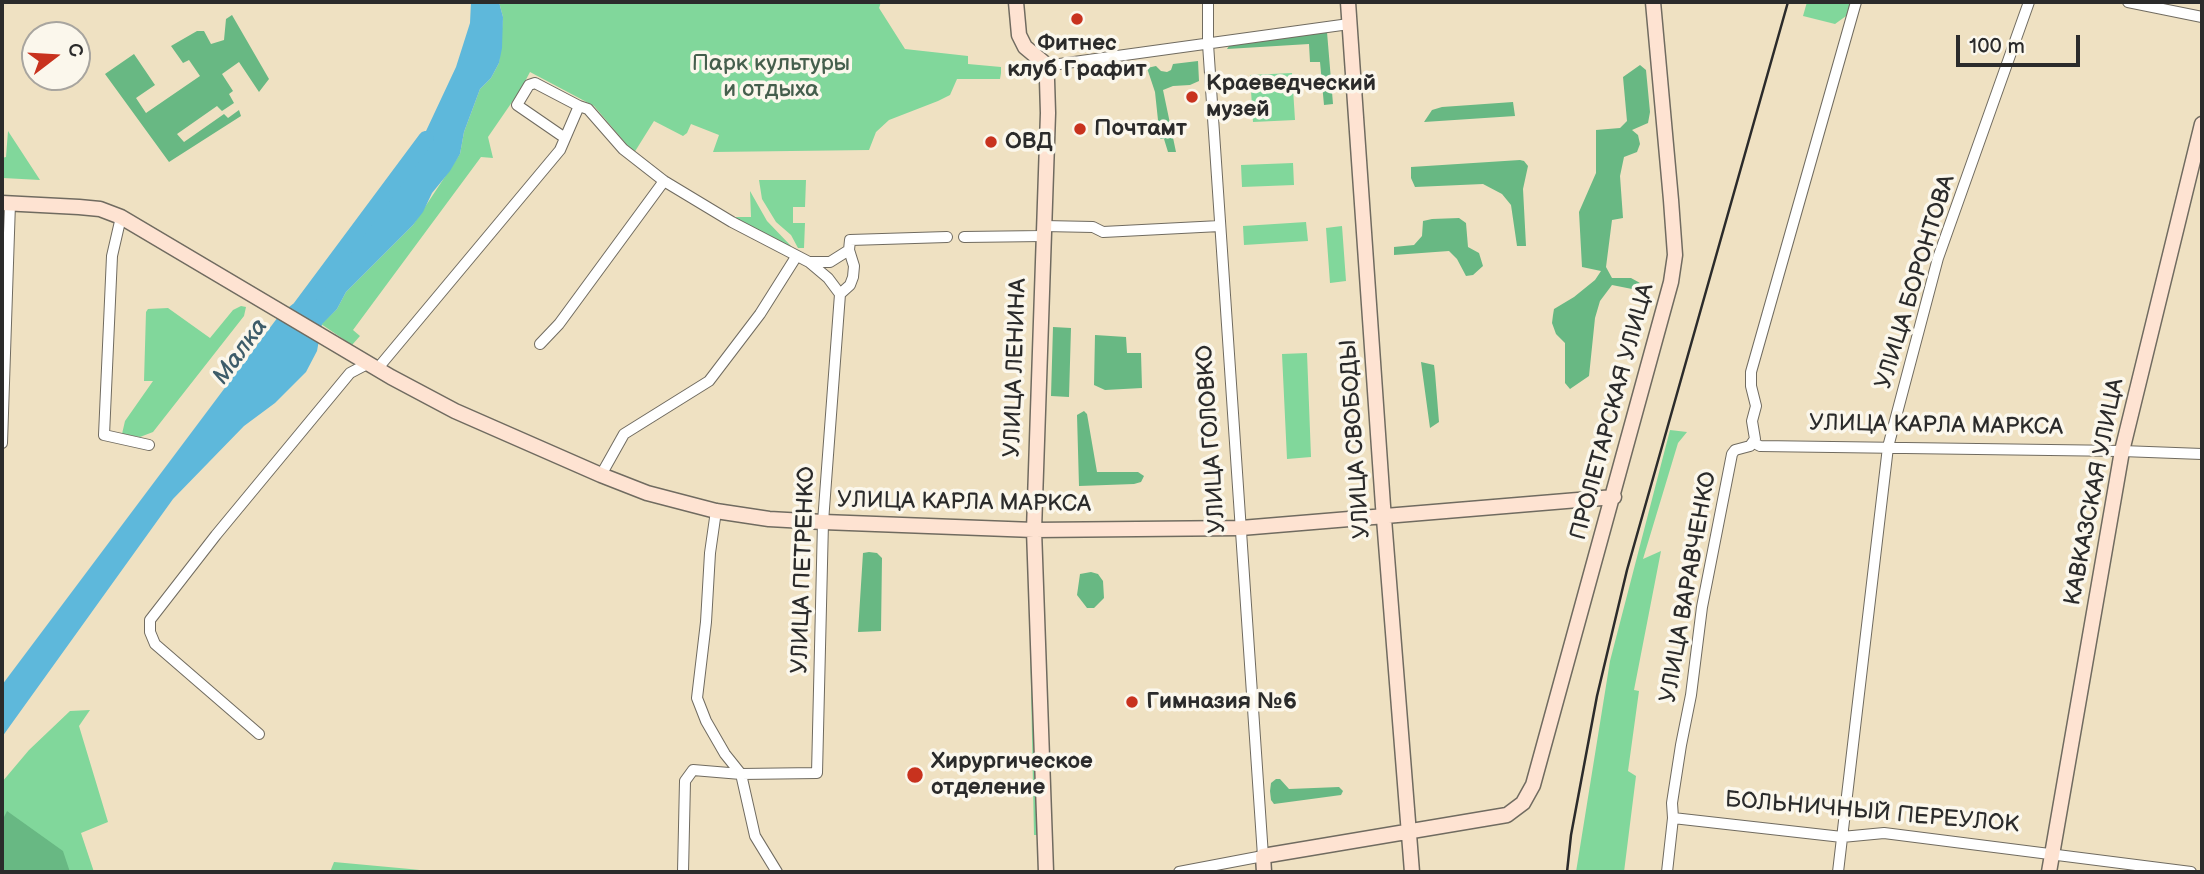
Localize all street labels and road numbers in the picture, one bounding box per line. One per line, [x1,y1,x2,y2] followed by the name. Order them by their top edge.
[1870,172,1962,392] street label: УЛИЦА БОРОНТОВА
[999,278,1033,458] street label: УЛИЦА ЛЕНИНА
[1565,281,1661,543] street label: ПРОЛЕТАРСКАЯ УЛИЦА
[1335,338,1377,540] street label: УЛИЦА СВОБОДЫ
[1192,344,1232,534] street label: УЛИЦА ГОЛОВКО
[2059,376,2131,608] street label: КАВКАЗСКАЯ УЛИЦА
[1809,410,2063,442] street label: УЛИЦА КАРЛА МАРКСА
[787,466,821,674] street label: УЛИЦА ПЕТРЕНКО
[1655,469,1723,705] street label: УЛИЦА ВАРАВЧЕНКО
[837,487,1091,519] street label: УЛИЦА КАРЛА МАРКСА
[1724,786,2020,840] street label: БОЛЬНИЧНЫЙ ПЕРЕУЛОК

